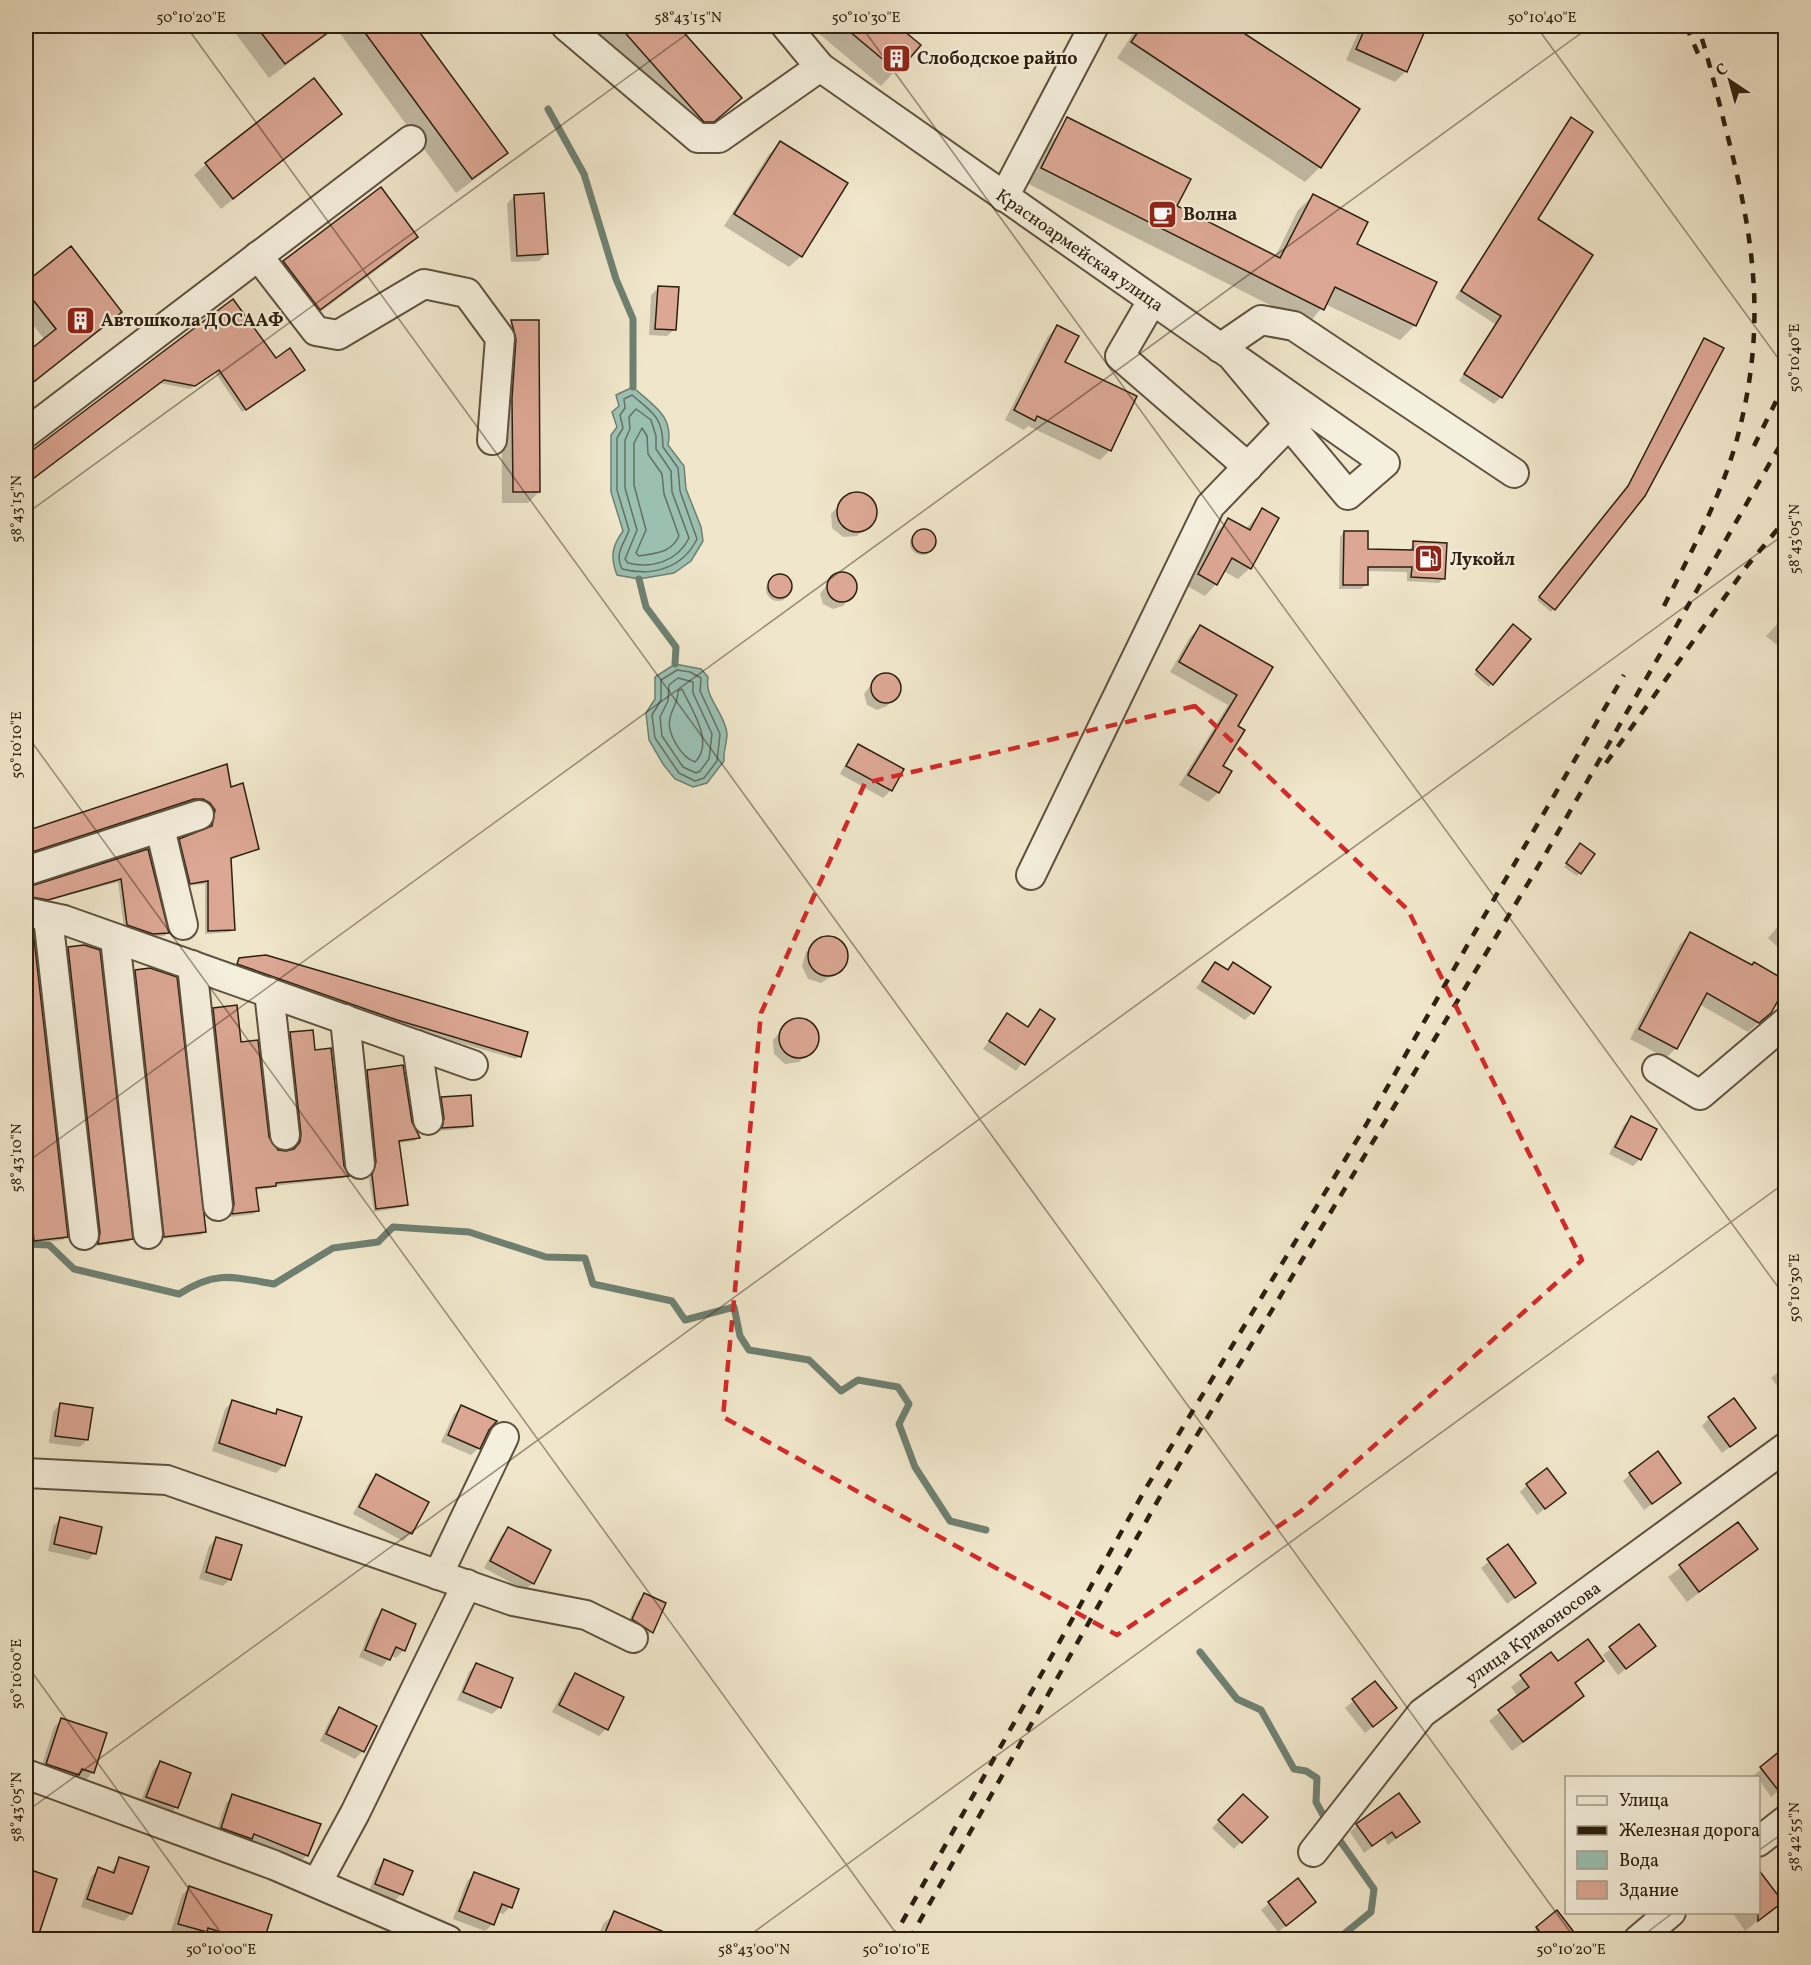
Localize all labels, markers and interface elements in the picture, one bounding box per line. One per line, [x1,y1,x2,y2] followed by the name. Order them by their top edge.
[156,8,226,29] text: 50°10'20"E
[654,8,722,29] text: 58°43'15"N
[831,8,901,29] text: 50°10'30"E
[1507,8,1577,29] text: 50°10'40"E
[880,42,912,74] building icon: Слободское райпо
[917,47,1078,72] place label: Слободское райпо
[1700,51,1760,111] north arrow
[1712,59,1733,82] text: С
[990,184,1168,319] street label: Красноармейская улица
[1146,198,1178,230] cafe icon: Волна
[1183,203,1238,228] place label: Волна
[64,304,96,336] building icon: Автошкола ДОСААФ
[101,309,283,334] place label: Автошкола ДОСААФ
[1785,323,1806,393] text: 50°10'40"E
[7,475,28,543] text: 58°43'15"N
[1785,504,1806,574] text: 58°43'05"N
[1413,543,1445,575] fuel station icon: Лукойл
[1450,548,1515,573] place label: Лукойл
[7,711,28,779] text: 50°10'10"E
[7,1123,28,1193] text: 58°43'10"N
[1785,1253,1806,1323] text: 50°10'30"E
[1461,1576,1607,1692] street label: улица Кривоносова
[7,1639,28,1709] text: 50°10'00"E
[7,1772,28,1842] text: 58°43'05"N
[1565,1776,1760,1914] legend
[1619,1789,1669,1814] text: Улица
[1785,1802,1806,1872] text: 58°42'55"N
[1619,1819,1760,1844] text: Железная дорога
[1619,1849,1659,1874] text: Вода
[1619,1879,1679,1904] text: Здание
[186,1940,256,1961] text: 50°10'00"E
[718,1940,790,1961] text: 58°43'00"N
[862,1940,930,1961] text: 50°10'10"E
[1536,1940,1606,1961] text: 50°10'20"E

